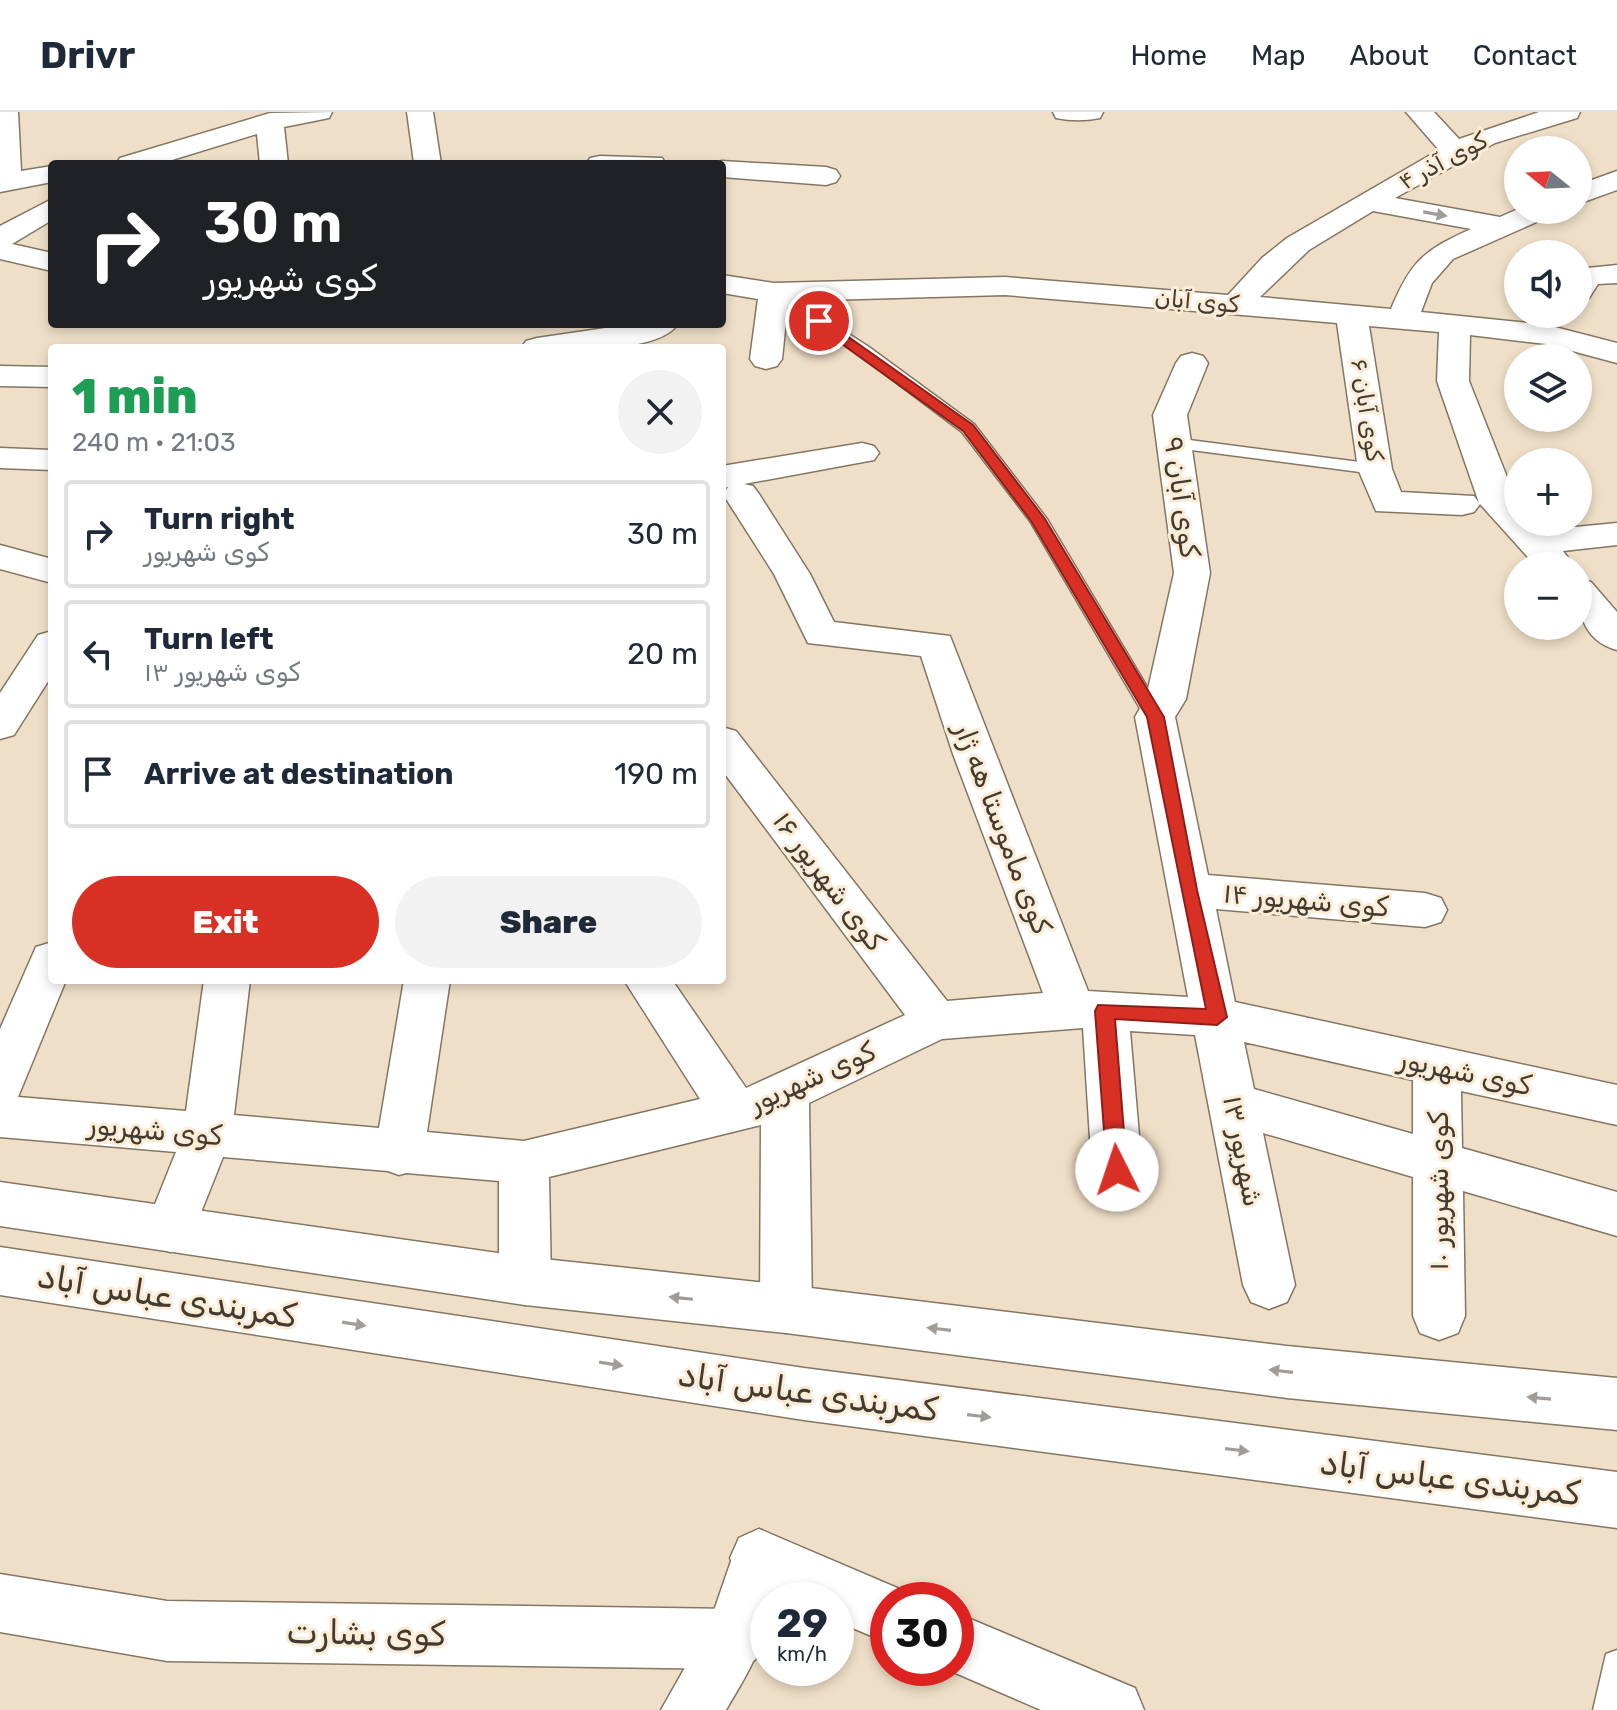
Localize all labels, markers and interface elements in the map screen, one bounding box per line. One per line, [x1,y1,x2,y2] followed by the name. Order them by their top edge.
[40,32,135,78] text: Drivr
[1130,39,1207,72] text: Home
[1251,39,1305,72] text: Map
[1349,39,1429,72] text: About
[1473,39,1577,72] text: Contact
[1394,126,1492,196] street label: کوی آذر ۴
[1504,136,1592,224] north arrow
[1504,136,1592,640] map controls
[204,190,342,256] text: 30 m
[72,192,176,296] icon: right
[1422,208,1447,221] one-way arrow
[1504,240,1592,328] button: sound
[204,257,377,300] text: کوی شهریور
[1153,283,1241,319] street label: کوی آبان
[785,287,853,355] pin
[797,299,841,343] icon: arrive
[1504,344,1592,432] button: layers
[1345,357,1389,464] street label: کوی آبان ۶
[72,368,198,425] text: 1 min
[618,370,702,454] button: close
[72,427,236,458] text: 240 m · 21:03
[1157,434,1207,560] street label: کوی آبان ۹
[1504,448,1592,536] button: +
[144,501,295,537] text: Turn right
[76,512,120,556] icon: right
[627,516,698,552] text: 30 m
[144,537,269,568] text: کوی شهریور
[1504,552,1592,640] button: −
[144,621,274,657] text: Turn left
[76,632,120,676] icon: left
[627,636,698,672] text: 20 m
[144,657,301,688] text: کوی شهریور ۱۳
[947,716,1059,939] street label: کوی ماموستا هه ژار
[76,752,120,796] icon: arrive
[144,756,454,792] text: Arrive at destination
[614,756,698,792] text: 190 m
[766,805,892,957] street label: کوی شهریور ۱۶
[72,876,379,968] button: Exit
[395,876,702,968] button: Share
[1222,876,1391,924] street label: کوی شهریور ۱۴
[742,1034,881,1120] street label: کوی شهریور
[1394,1041,1535,1102] street label: کوی شهریور
[1216,1093,1270,1209] street label: شهریور ۱۳
[84,1108,224,1152] street label: کوی شهریور
[1422,1111,1455,1271] street label: کوی شهریور ۱۰
[1075,1128,1159,1212] position arrow
[34,1255,300,1337] street label: کمربندی عباس آباد
[668,1291,693,1304] one-way arrow
[342,1319,367,1331] one-way arrow
[926,1322,951,1335] one-way arrow
[675,1353,941,1431] street label: کمربندی عباس آباد
[599,1358,624,1371] one-way arrow
[1268,1365,1293,1378] one-way arrow
[1526,1391,1551,1404] one-way arrow
[967,1410,992,1423] one-way arrow
[1317,1442,1583,1514] street label: کمربندی عباس آباد
[1225,1444,1250,1457] one-way arrow
[870,1582,974,1686] speed limit sign: 30
[776,1600,828,1647] text: 29
[286,1611,446,1655] street label: کوی بشارت
[777,1642,827,1666] text: km/h

